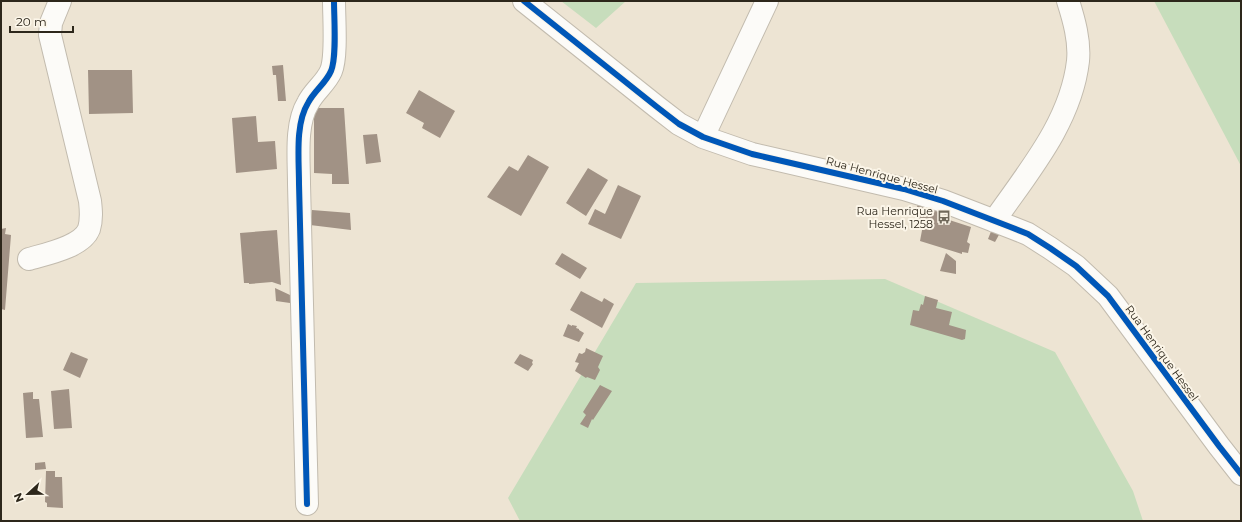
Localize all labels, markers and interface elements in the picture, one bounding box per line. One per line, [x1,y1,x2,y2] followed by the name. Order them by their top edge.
[10,8,73,34] scale bar
[16,14,47,29] text: 20 m
[824,153,940,197] street label: Rua Henrique Hessel
[856,204,933,231] place label: Rua Henrique Hessel, 1258
[936,209,952,225] bus stop icon: Rua Henrique Hessel, 1258
[1122,302,1202,404] street label: Rua Henrique Hessel
[8,474,48,514] north arrow
[11,491,27,504] text: N

